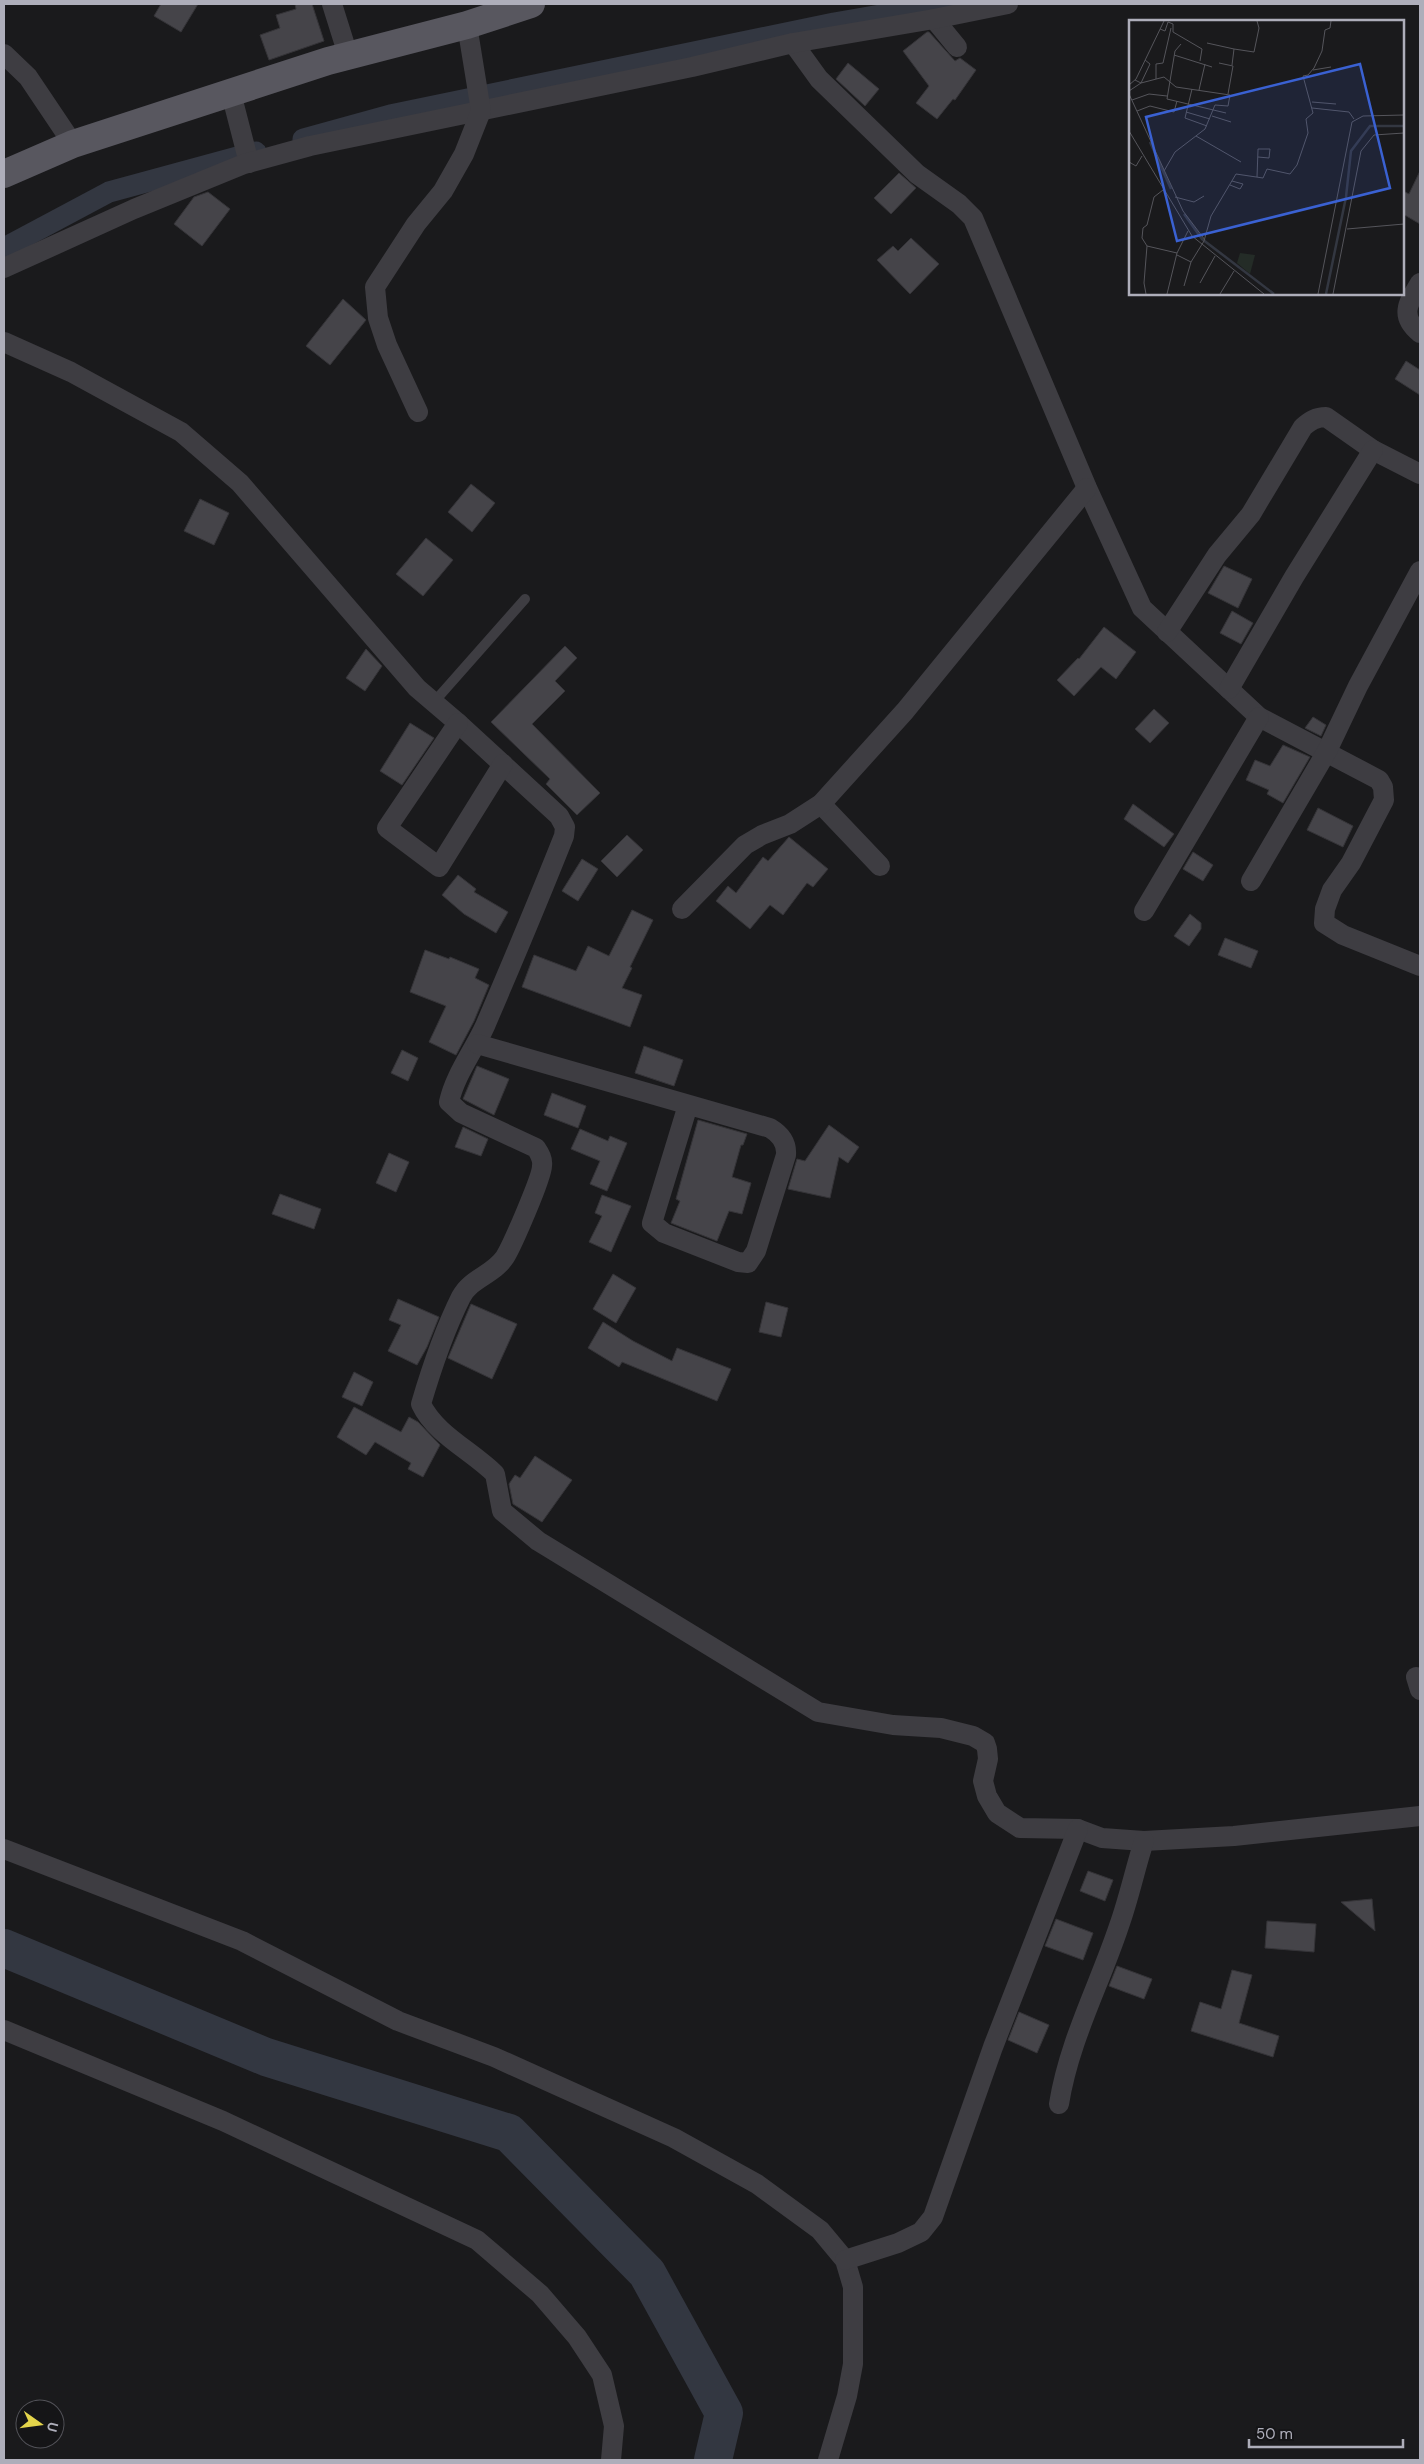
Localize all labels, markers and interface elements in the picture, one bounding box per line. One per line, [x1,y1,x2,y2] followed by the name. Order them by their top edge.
[1129,20,1404,295] inset map
[15,2399,65,2449] north arrow
[1249,2416,1403,2448] scale bar
[43,2420,63,2434] text: U
[1256,2424,1293,2444] text: 50 m

